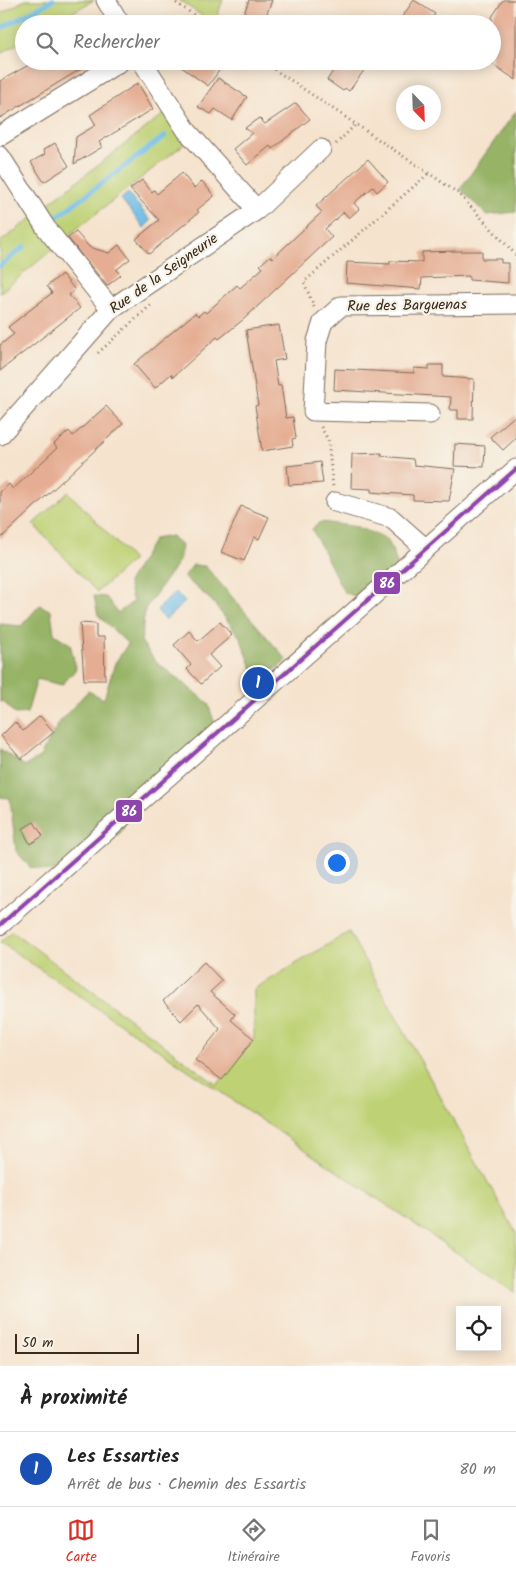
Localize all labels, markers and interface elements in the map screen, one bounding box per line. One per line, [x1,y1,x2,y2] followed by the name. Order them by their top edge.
[15,15,501,70] search box
[73,28,160,58] text: Rechercher
[33,29,61,57] icon: search
[396,85,441,130] north arrow
[105,227,224,321] street label: Rue de la Seigneurie
[347,293,468,319] street label: Rue des Barguenas
[373,571,401,595] line badge: 86
[379,573,395,595] text: 86
[242,664,274,702] pin: 1
[115,799,143,823] line badge: 86
[121,801,137,823] text: 86
[324,850,350,876] your location
[456,1306,501,1351] map controls
[456,1306,501,1351] button: locate
[15,1331,139,1354] scale bar
[22,1332,53,1354] text: 50 m
[20,1382,127,1415] text: À proximité
[67,1442,179,1472] text: Les Essarties
[34,1457,38,1482] text: 1
[459,1457,496,1482] text: 80 m
[67,1472,306,1497] text: Arrêt de bus · Chemin des Essartis
[65,1516,97,1568] tab: Carte
[228,1516,280,1568] tab: Itinéraire
[411,1516,451,1568] tab: Favoris

